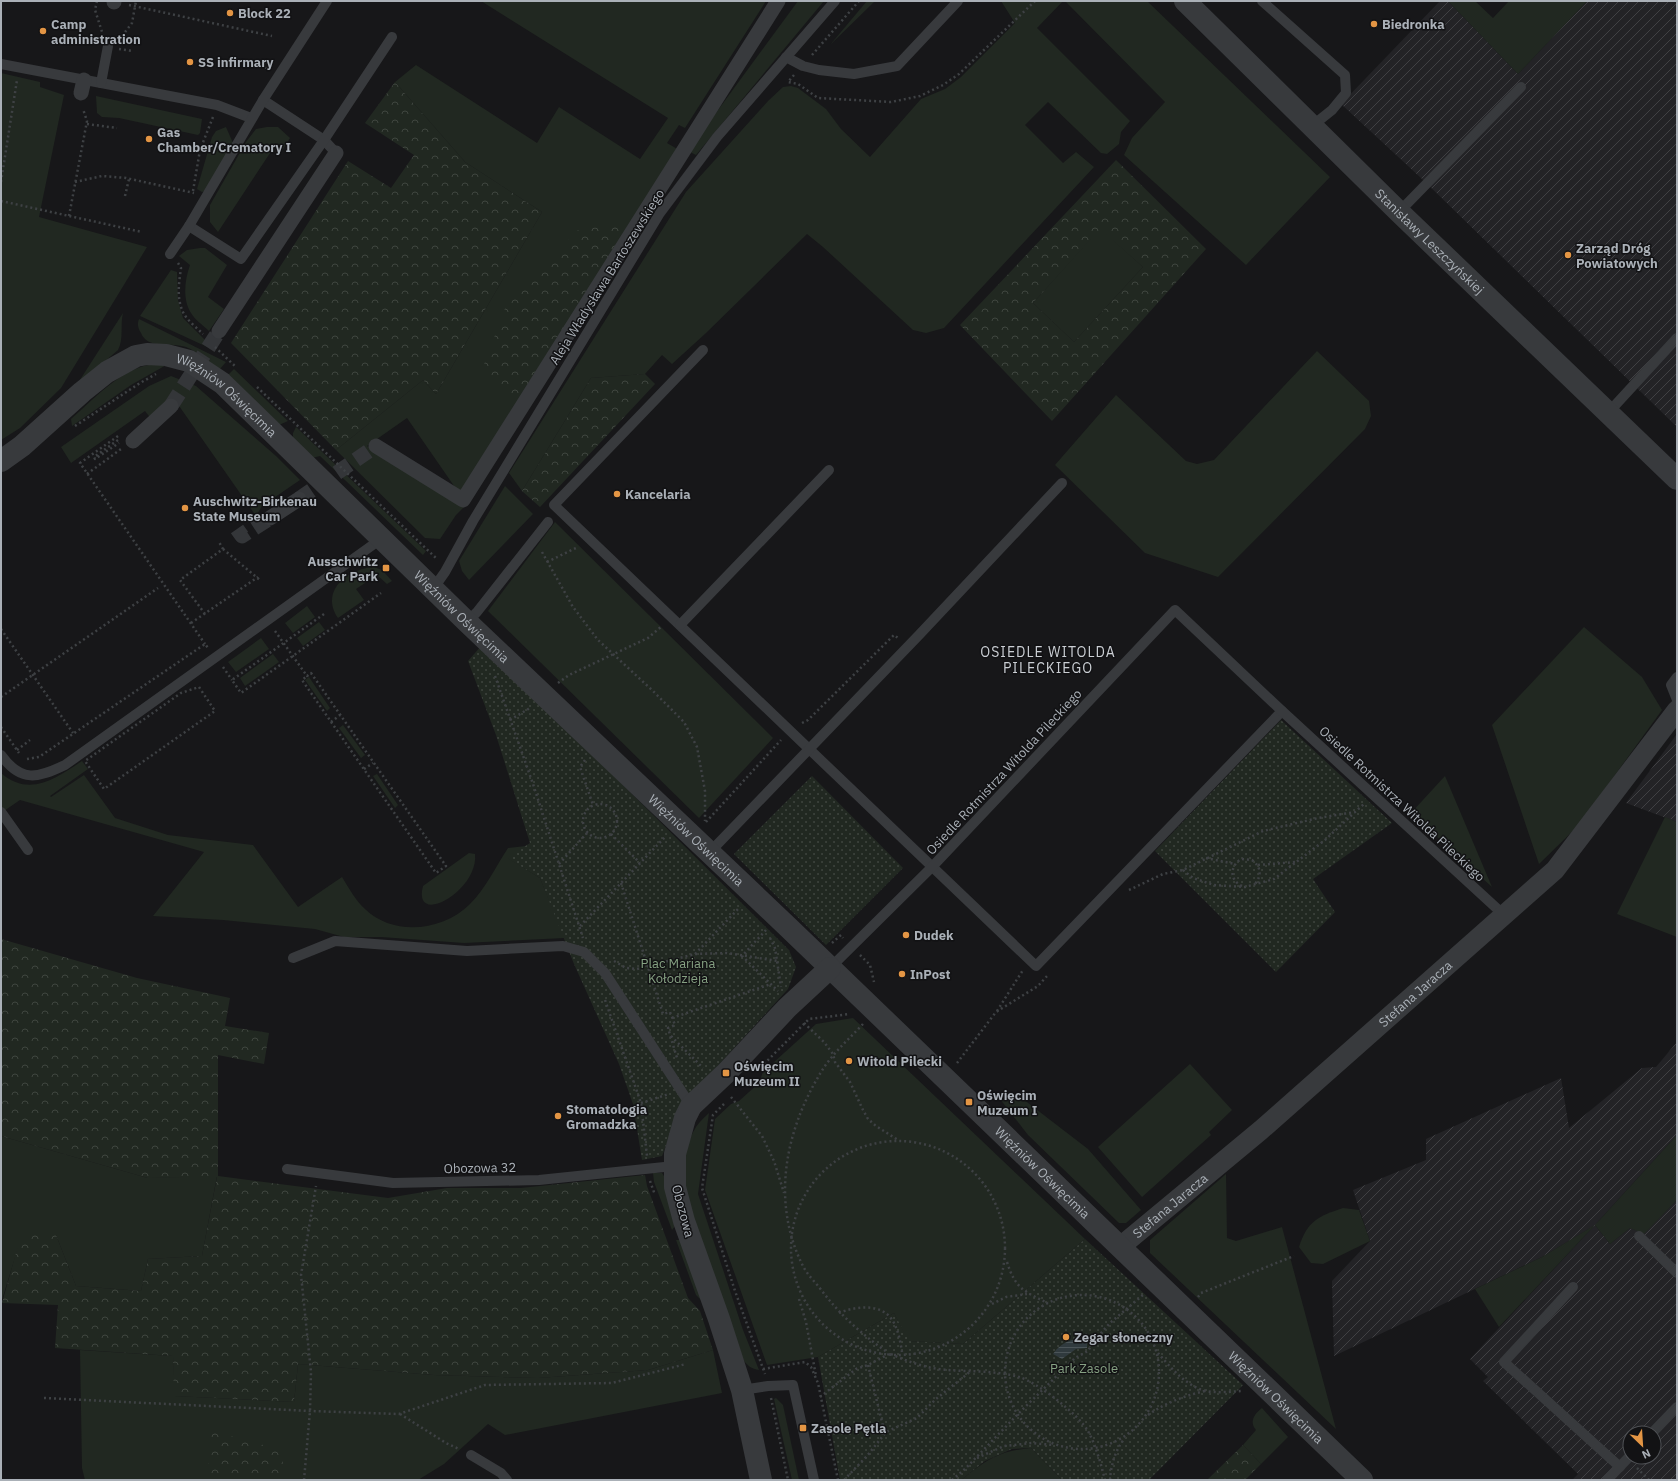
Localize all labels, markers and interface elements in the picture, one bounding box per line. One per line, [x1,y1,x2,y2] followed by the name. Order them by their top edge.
[238,5,291,22] place label: Block 22
[225,8,235,18] marker: Block 22
[51,16,141,48] place label: Camp administration
[1382,16,1445,33] place label: Biedronka
[1369,19,1379,29] marker: Biedronka
[38,26,48,36] marker: Camp administration
[198,54,274,71] place label: SS infirmary
[185,57,195,67] marker: SS infirmary
[157,124,291,156] place label: Gas Chamber/Crematory I
[144,134,154,144] marker: Gas Chamber/Crematory I
[1372,185,1488,298] street label: Stanisławy Leszczyńskiej
[546,186,668,368] street label: Aleja Władysława Bartoszewskiego
[1576,240,1658,272] place label: Zarząd Dróg Powiatowych
[1563,250,1573,260] marker: Zarząd Dróg Powiatowych
[175,350,281,441] street label: Więźniów Oświęcimia
[625,486,691,503] place label: Kancelaria
[612,489,622,499] marker: Kancelaria
[193,493,317,525] place label: Auschwitz-Birkenau State Museum
[180,503,190,513] marker: Auschwitz-Birkenau State Museum
[308,553,378,585] place label: Ausschwitz Car Park
[381,563,391,573] marker: Ausschwitz Car Park
[411,567,513,666] street label: Więźniów Oświęcimia
[980,643,1116,677] district label: OSIEDLE WITOLDA PILECKIEGO
[923,685,1085,859] street label: Osiedle Rotmistrza Witolda Pileckiego
[1315,723,1489,885] street label: Osiedle Rotmistrza Witolda Pileckiego
[645,790,748,890] street label: Więźniów Oświęcimia
[914,927,954,944] place label: Dudek
[901,930,911,940] marker: Dudek
[641,955,715,987] park label: Plac Mariana Kołodzieja
[1375,957,1456,1031] street label: Stefana Jaracza
[910,966,950,983] place label: InPost
[897,969,907,979] marker: InPost
[857,1053,942,1070] place label: Witold Pilecki
[844,1056,854,1066] marker: Witold Pilecki
[734,1058,800,1090] place label: Oświęcim Muzeum II
[721,1068,731,1078] marker: Oświęcim Muzeum II
[977,1087,1037,1119] place label: Oświęcim Muzeum I
[964,1097,974,1107] marker: Oświęcim Muzeum I
[566,1101,647,1133] place label: Stomatologia Gromadzka
[553,1111,563,1121] marker: Stomatologia Gromadzka
[991,1123,1094,1222] street label: Więźniów Oświęcimia
[444,1159,516,1177] street label: Obozowa 32
[1129,1169,1211,1242] street label: Stefana Jaracza
[668,1183,698,1239] street label: Obozowa
[1074,1329,1173,1346] place label: Zegar słoneczny
[1061,1332,1071,1342] marker: Zegar słoneczny
[1225,1347,1327,1447] street label: Więźniów Oświęcimia
[1050,1360,1118,1377] park label: Park Zasole
[811,1420,886,1437] place label: Zasole Pętla
[798,1423,808,1433] marker: Zasole Pętla
[1622,1425,1662,1465] north arrow
[1640,1446,1653,1462] text: N

